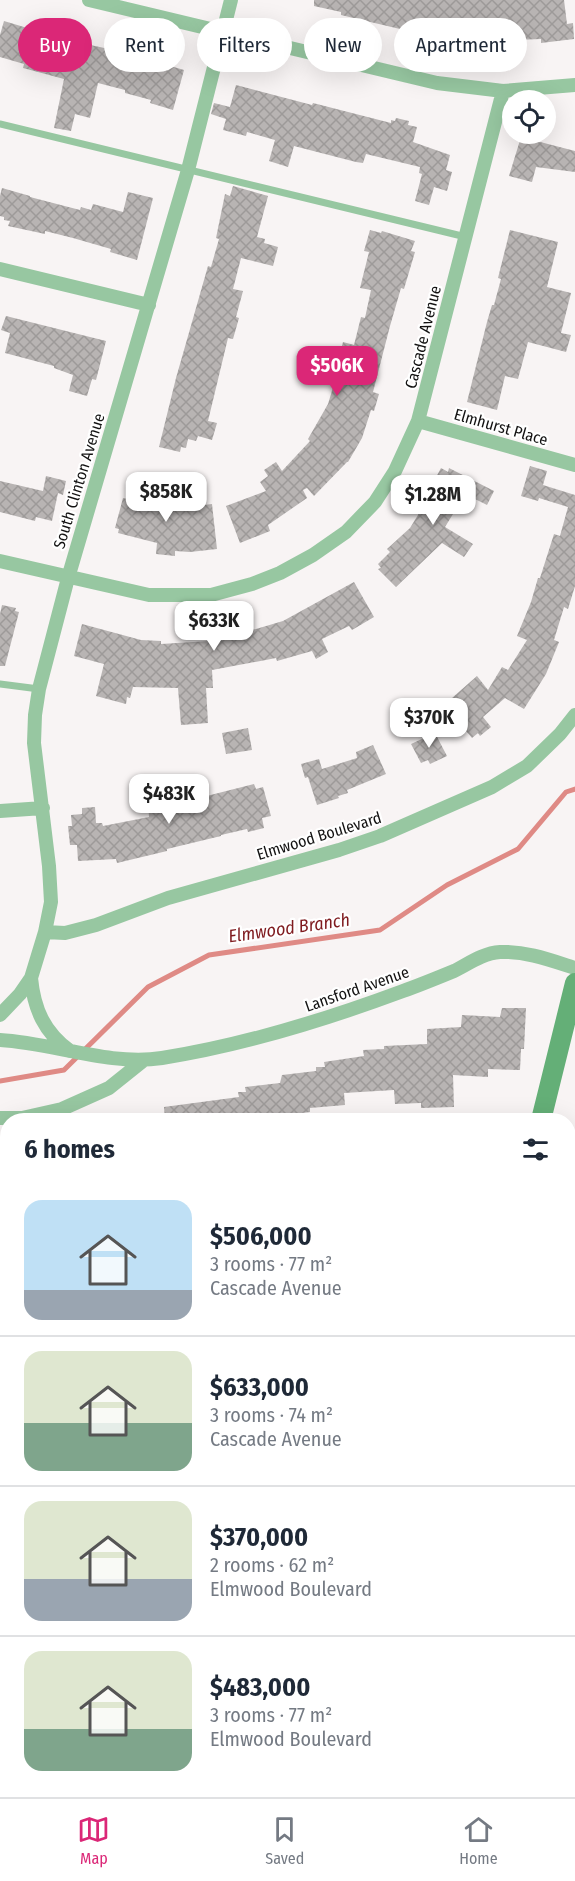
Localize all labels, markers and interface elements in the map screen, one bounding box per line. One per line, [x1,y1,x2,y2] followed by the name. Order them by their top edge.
[18,18,92,72] chip: Buy
[104,18,185,72] chip: Rent
[197,18,292,72] chip: Filters
[304,18,382,72] chip: New
[394,18,527,72] chip: Apartment
[502,90,556,144] map controls
[502,90,556,144] button: locate
[401,283,445,390] street label: Cascade Avenue
[295,346,379,397] pin: $506K
[311,353,363,377] text: $506K
[452,405,550,449] street label: Elmhurst Place
[49,411,109,551] street label: South Clinton Avenue
[124,472,208,523] pin: $858K
[384,475,482,526] pin: $1.28M
[140,479,192,503] text: $858K
[405,482,461,506] text: $1.28M
[172,601,256,652] pin: $633K
[189,608,239,632] text: $633K
[387,698,471,749] pin: $370K
[404,705,454,729] text: $370K
[127,774,211,825] pin: $483K
[143,781,195,805] text: $483K
[254,808,384,864] street label: Elmwood Boulevard
[227,909,351,947] water label: Elmwood Branch
[302,962,412,1016] street label: Lansford Avenue
[519,1133,552,1166] icon: filters
[24,1134,115,1165] text: 6 homes
[210,1221,312,1252] text: $506,000
[72,1224,144,1296] icon: home
[210,1252,332,1276] text: 3 rooms · 77 m²
[210,1276,342,1300] text: Cascade Avenue
[210,1372,309,1403] text: $633,000
[72,1375,144,1447] icon: home
[210,1403,333,1427] text: 3 rooms · 74 m²
[210,1427,342,1451] text: Cascade Avenue
[210,1522,308,1553] text: $370,000
[72,1525,144,1597] icon: home
[210,1553,334,1577] text: 2 rooms · 62 m²
[210,1577,372,1601] text: Elmwood Boulevard
[210,1672,310,1703] text: $483,000
[72,1675,144,1747] icon: home
[210,1703,332,1727] text: 3 rooms · 77 m²
[210,1727,372,1751] text: Elmwood Boulevard
[77,1813,110,1868] tab: Map
[265,1813,304,1868] tab: Saved
[459,1813,498,1868] tab: Home

